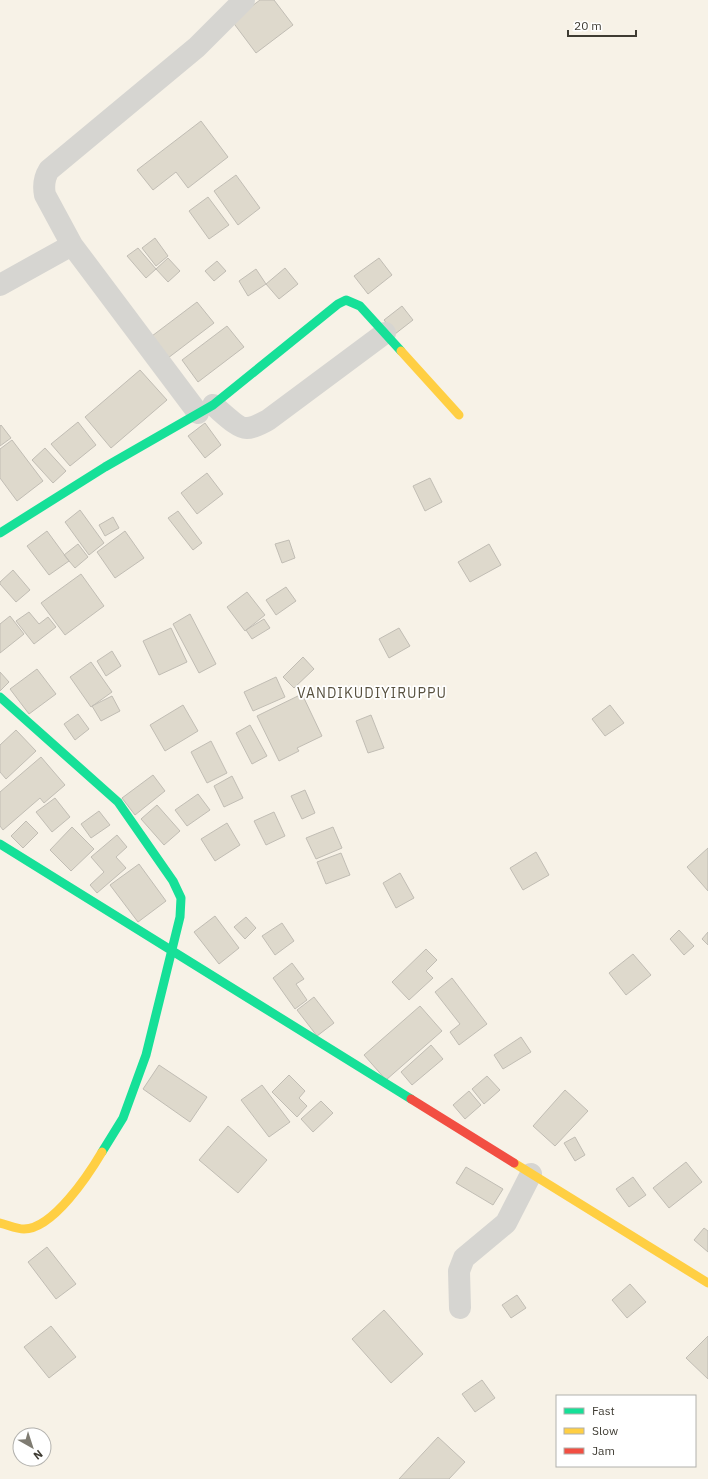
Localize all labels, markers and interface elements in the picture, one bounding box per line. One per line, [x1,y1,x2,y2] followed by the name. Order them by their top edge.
[568,12,636,38] scale bar
[574,18,602,33] text: 20 m
[297,684,447,702] district label: VANDIKUDIYIRUPPU
[556,1395,696,1467] legend
[592,1403,615,1418] text: Fast
[592,1423,618,1438] text: Slow
[12,1427,52,1467] north arrow
[592,1443,615,1458] text: Jam
[31,1447,46,1463] text: N

